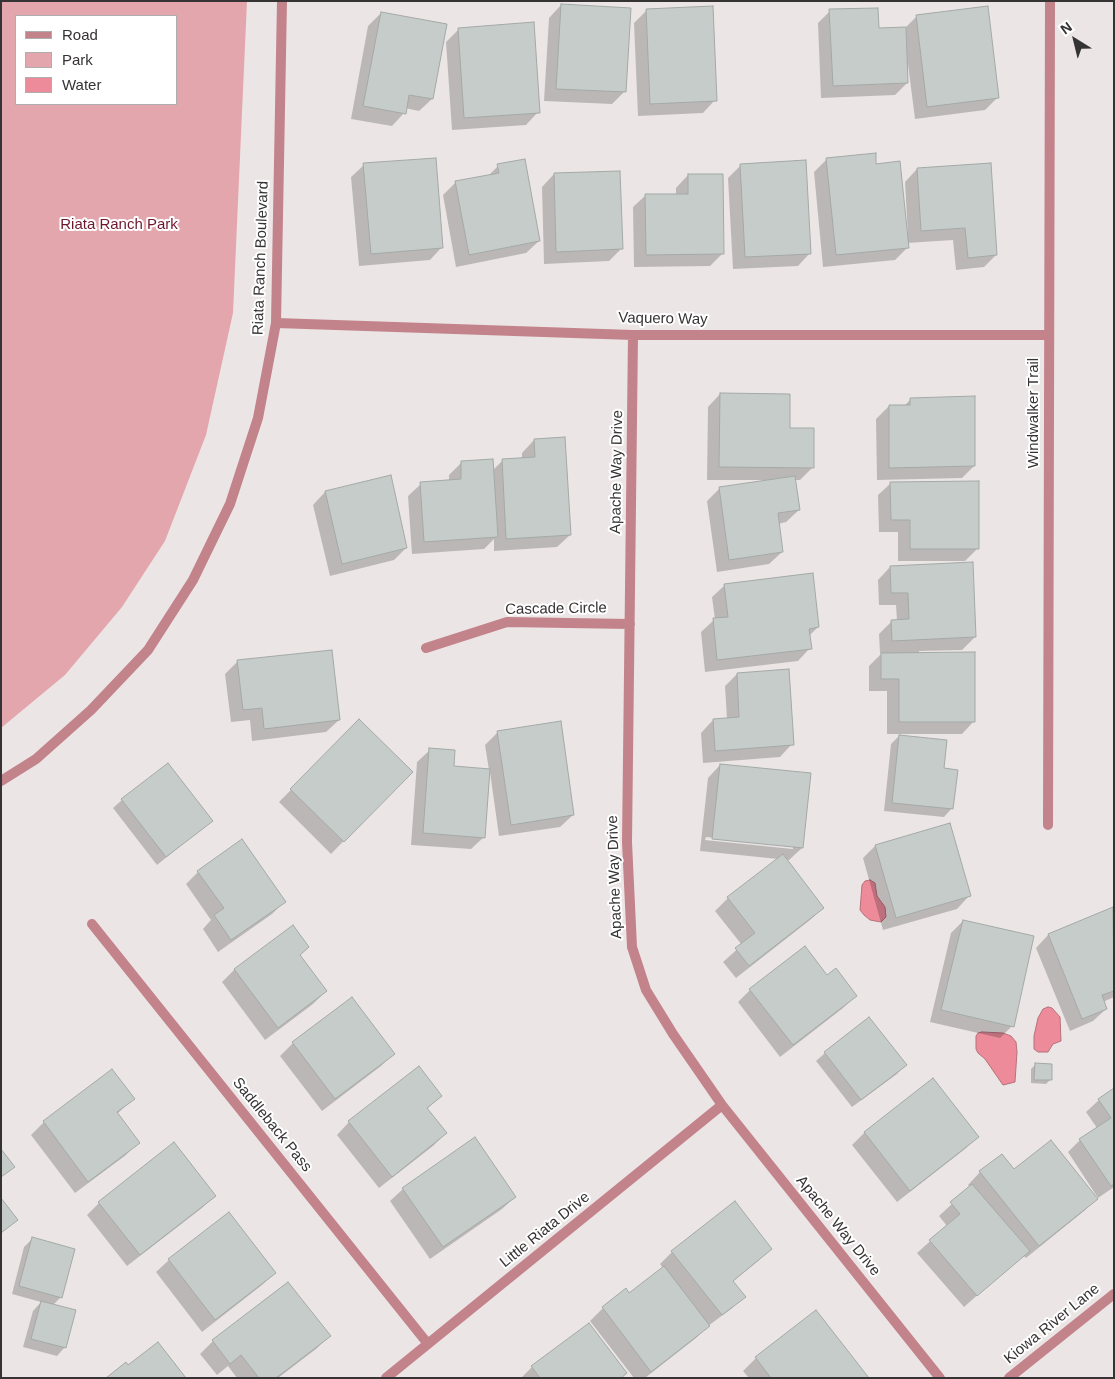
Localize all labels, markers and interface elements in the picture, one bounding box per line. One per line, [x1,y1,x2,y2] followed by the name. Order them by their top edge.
[15,15,178,105] legend
[1050,15,1100,65] north arrow
[1057,18,1075,37] text: N
[62,26,98,43] text: Road
[62,51,93,68] text: Park
[62,76,101,93] text: Water
[249,181,273,335] street label: Riata Ranch Boulevard
[60,216,178,234] park label: Riata Ranch Park
[618,309,708,329] street label: Vaquero Way
[1025,358,1043,468] street label: Windwalker Trail
[607,410,627,534] street label: Apache Way Drive
[505,599,607,619] street label: Cascade Circle
[604,815,626,939] street label: Apache Way Drive
[229,1074,315,1176] street label: Saddleback Pass
[792,1172,884,1280] street label: Apache Way Drive
[497,1188,593,1272] street label: Little Riata Drive
[1001,1280,1103,1368] street label: Kiowa River Lane

